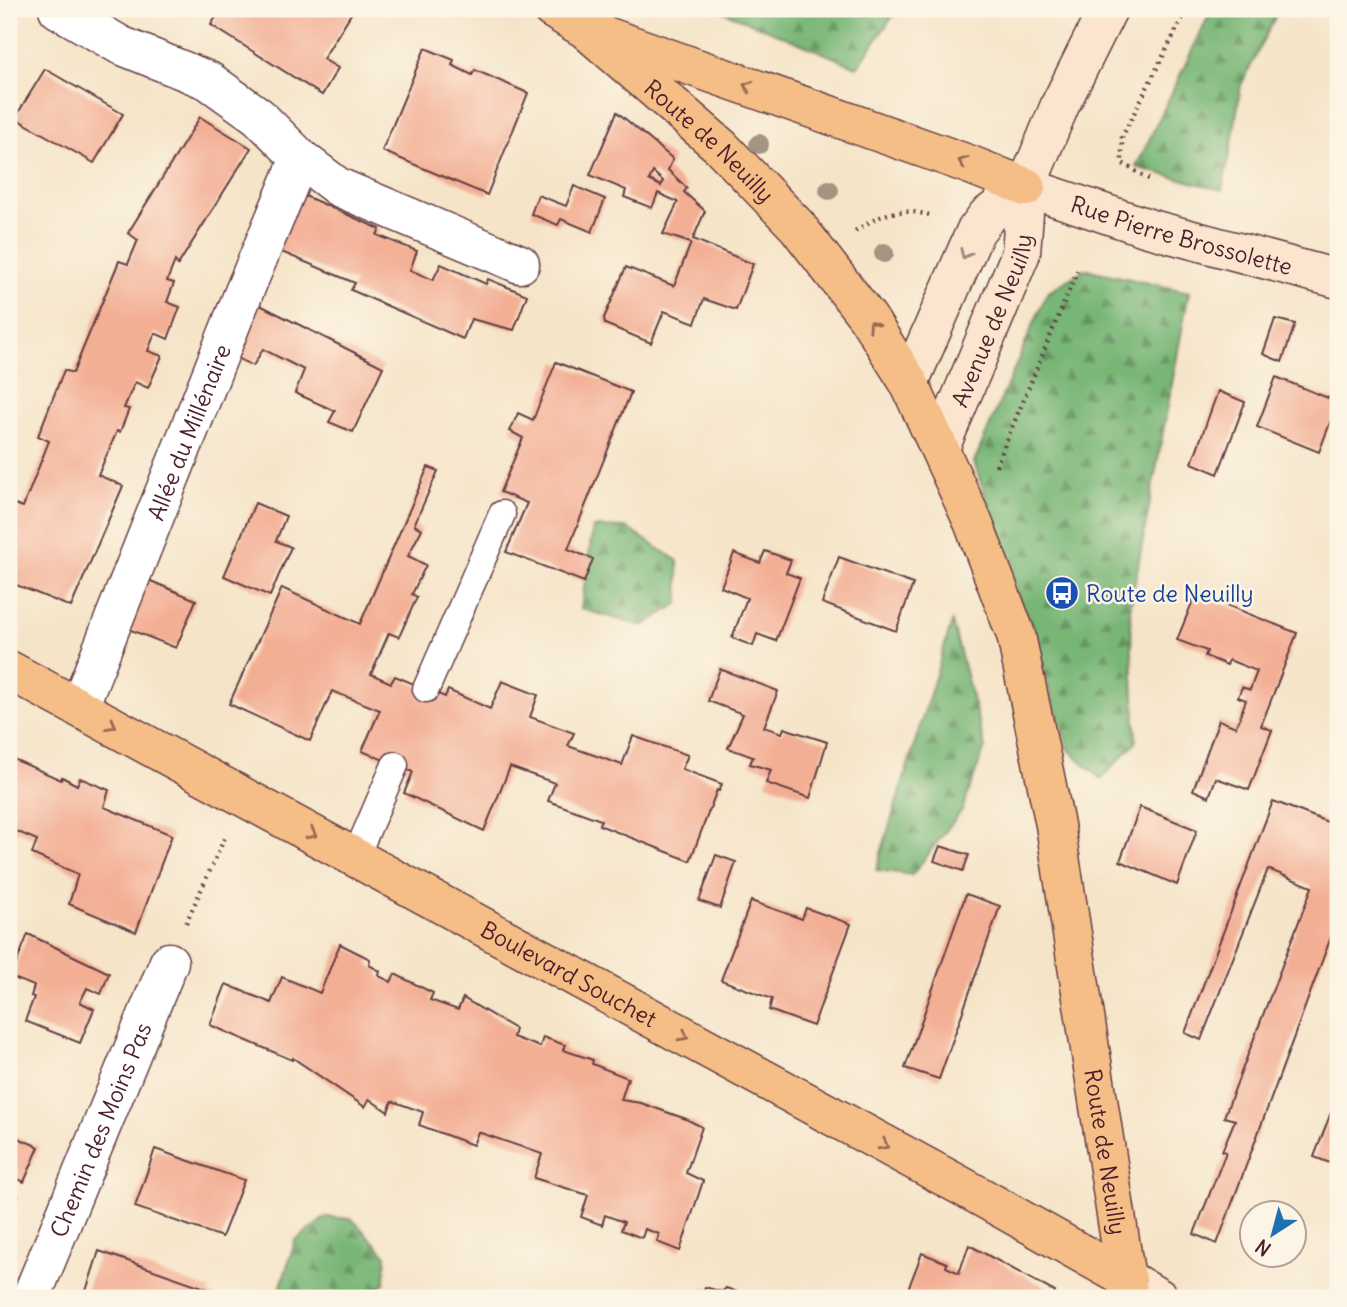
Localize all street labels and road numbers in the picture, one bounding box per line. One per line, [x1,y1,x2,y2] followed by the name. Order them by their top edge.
[639,73,781,208] street label: Route de Neuilly
[1067,189,1296,281] street label: Rue Pierre Brossolette
[944,233,1037,411] street label: Avenue de Neuilly
[140,340,236,524] street label: Allée du Millénaire
[476,914,662,1033] street label: Boulevard Souchet
[43,1018,157,1241] street label: Chemin des Moins Pas
[1079,1067,1133,1237] street label: Route de Neuilly

